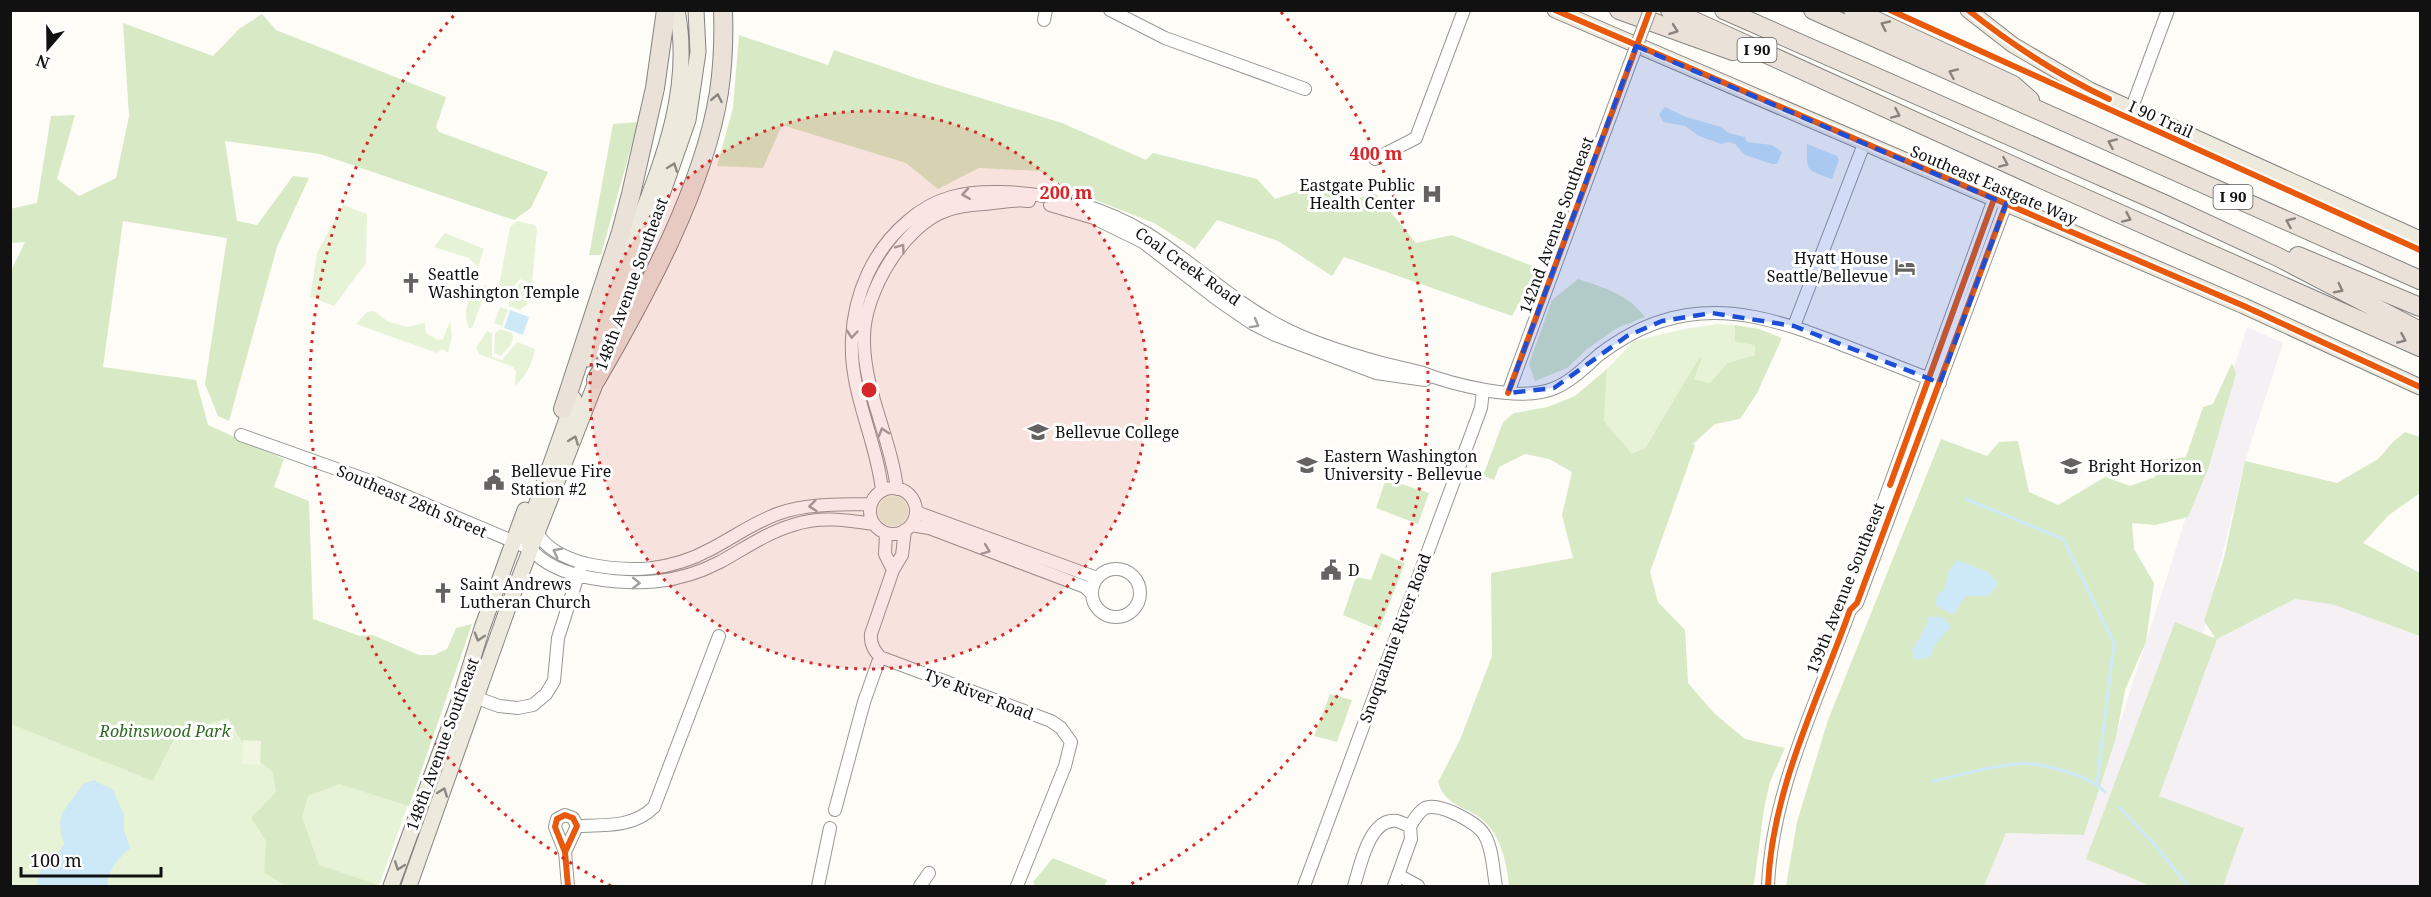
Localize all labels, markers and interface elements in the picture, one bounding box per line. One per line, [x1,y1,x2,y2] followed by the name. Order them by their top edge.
[18,18,78,78] north arrow
[1880,21,1891,33] one-way arrow
[1668,23,1679,36] one-way arrow
[1738,38,1776,62] road number: I 90
[33,49,53,75] text: N
[1949,68,1960,80] one-way arrow
[710,93,723,103] one-way arrow
[2125,95,2197,143] street label: I 90 Trail
[1890,107,1901,119] one-way arrow
[1514,133,1598,317] street label: 142nd Avenue Southeast
[2107,138,2118,150] one-way arrow
[1907,140,2082,231] street label: Southeast Eastgate Way
[1350,141,1403,165] text: 400 m
[1998,155,2009,167] one-way arrow
[665,162,678,173] one-way arrow
[1300,174,1415,214] place label: Eastgate Public Health Center
[1040,180,1093,204] text: 200 m
[1420,182,1444,206] hospital icon: Eastgate Public Health Center
[2214,185,2252,209] road number: I 90
[962,187,971,199] one-way arrow
[589,194,673,373] street label: 148th Avenue Southeast
[2121,210,2132,222] one-way arrow
[2286,217,2297,229] one-way arrow
[1131,221,1245,311] street label: Coal Creek Road
[893,244,904,255] one-way arrow
[1767,247,1888,287] place label: Hyatt House Seattle/Bellevue
[1893,255,1917,279] hotel icon: Hyatt House Seattle/Bellevue
[428,263,579,303] place label: Seattle Washington Temple
[399,271,423,295] church icon: Seattle Washington Temple
[2332,282,2343,293] one-way arrow
[1249,317,1259,328] one-way arrow
[846,329,859,338] one-way arrow
[2395,331,2406,343] one-way arrow
[859,380,879,400] centre of rings
[1026,420,1050,444] school or university icon: Bellevue College
[1055,421,1179,443] place label: Bellevue College
[878,427,890,438] one-way arrow
[566,435,579,446] one-way arrow
[1324,445,1482,485] place label: Eastern Washington University - Bellevue
[1295,453,1319,477] school or university icon: Eastern Washington University - Bellevue
[2059,454,2083,478] school or university icon: Bright Horizon
[2088,455,2202,477] place label: Bright Horizon
[334,459,491,543] street label: Southeast 28th Street
[511,460,611,500] place label: Bellevue Fire Station #2
[482,468,506,492] public building icon: Bellevue Fire Station #2
[808,499,818,512] one-way arrow
[1801,499,1890,677] street label: 139th Avenue Southeast
[980,542,991,555] one-way arrow
[552,547,563,559] one-way arrow
[1354,550,1436,726] street label: Snoqualmie River Road
[1319,558,1343,582] public building icon: D
[1348,559,1360,581] place label: D
[460,573,591,613] place label: Saint Andrews Lutheran Church
[631,577,640,589] one-way arrow
[431,581,455,605] church icon: Saint Andrews Lutheran Church
[474,631,486,642] one-way arrow
[400,654,484,833] street label: 148th Avenue Southeast
[921,663,1037,725] street label: Tye River Road
[98,720,232,742] park label: Robinswood Park
[435,787,448,798] one-way arrow
[21,840,160,878] scale bar
[30,848,82,872] text: 100 m
[393,860,406,871] one-way arrow

